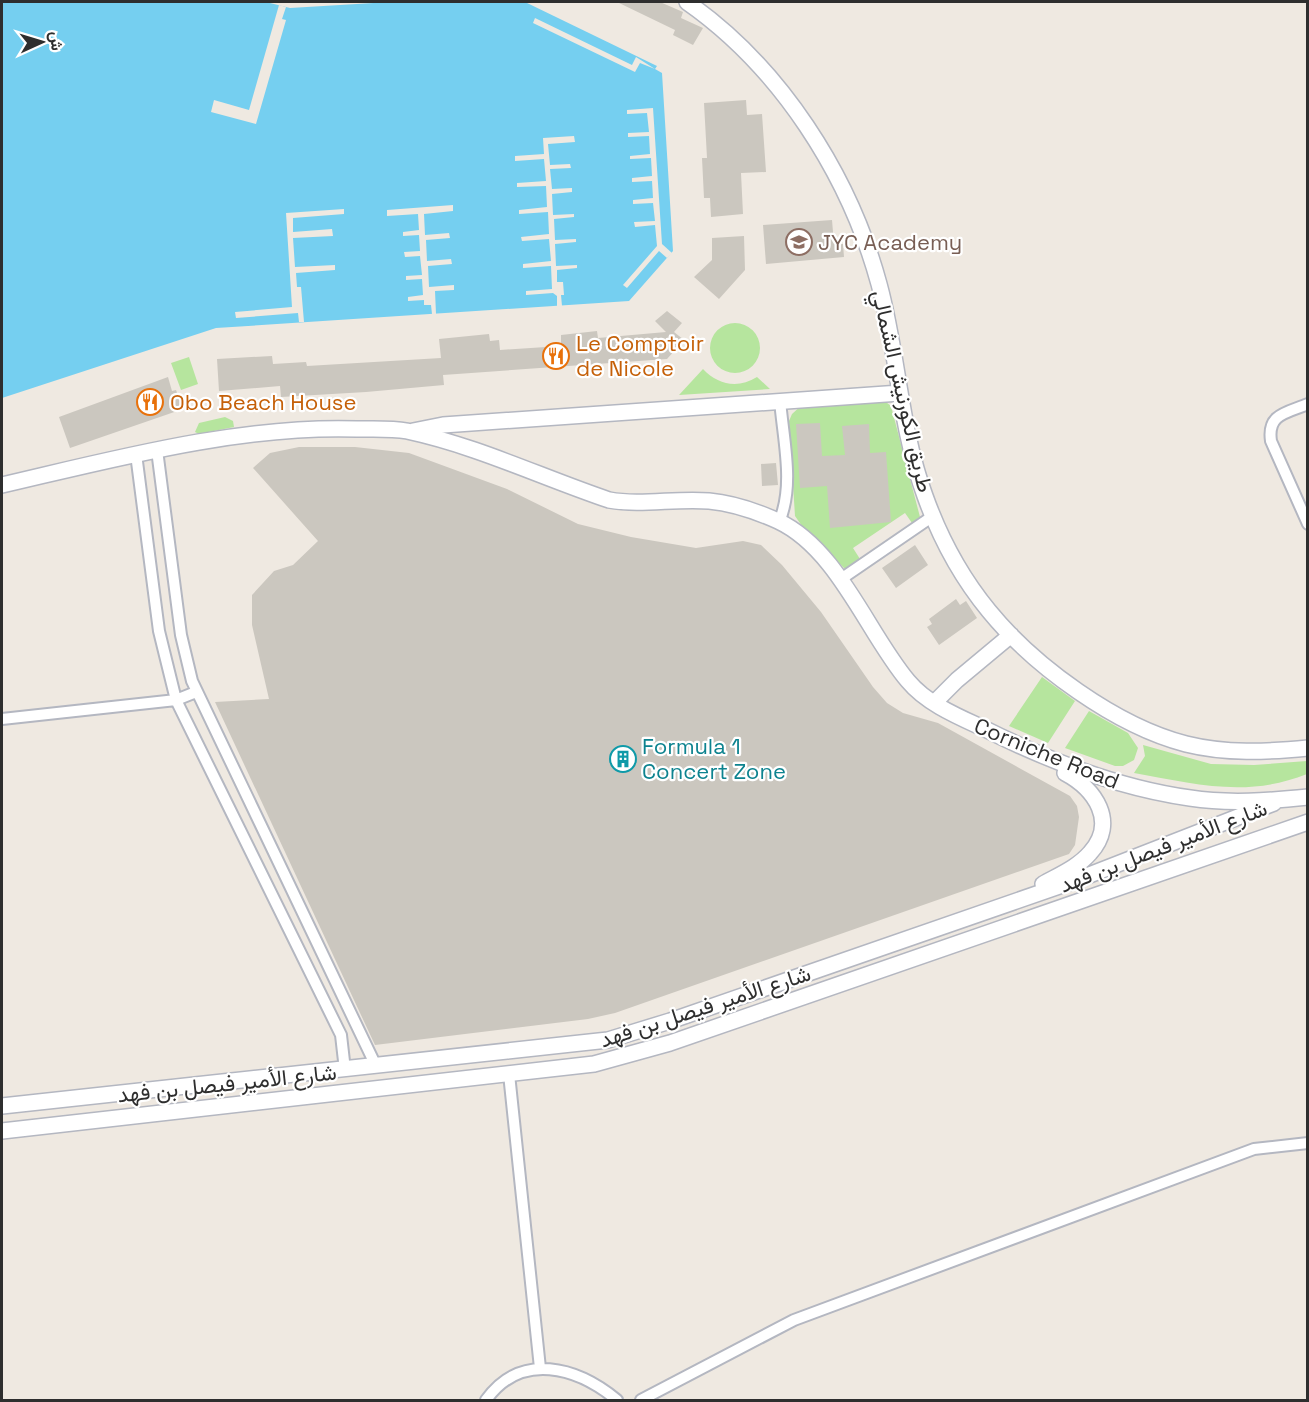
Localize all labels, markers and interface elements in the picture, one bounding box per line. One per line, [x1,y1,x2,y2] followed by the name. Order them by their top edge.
[12,12,72,72] north arrow
[45,31,68,51] text: ش
[784,227,814,257] school or university icon: JYC Academy
[818,228,962,256] place label: JYC Academy
[861,287,940,496] street label: طريق الكورنيش الشمالي
[576,329,704,382] place label: Le Comptoir de Nicole
[541,341,571,371] restaurant icon: Le Comptoir de Nicole
[135,387,165,417] restaurant icon: Obo Beach House
[170,388,356,416] place label: Obo Beach House
[970,711,1124,795] street label: Corniche Road
[642,732,786,785] place label: Formula 1 Concert Zone
[608,744,638,774] building icon: Formula 1 Concert Zone
[1055,793,1271,899] street label: شارع الأمير فيصل بن فهد
[596,959,814,1054] street label: شارع الأمير فيصل بن فهد
[116,1058,338,1109] street label: شارع الأمير فيصل بن فهد

